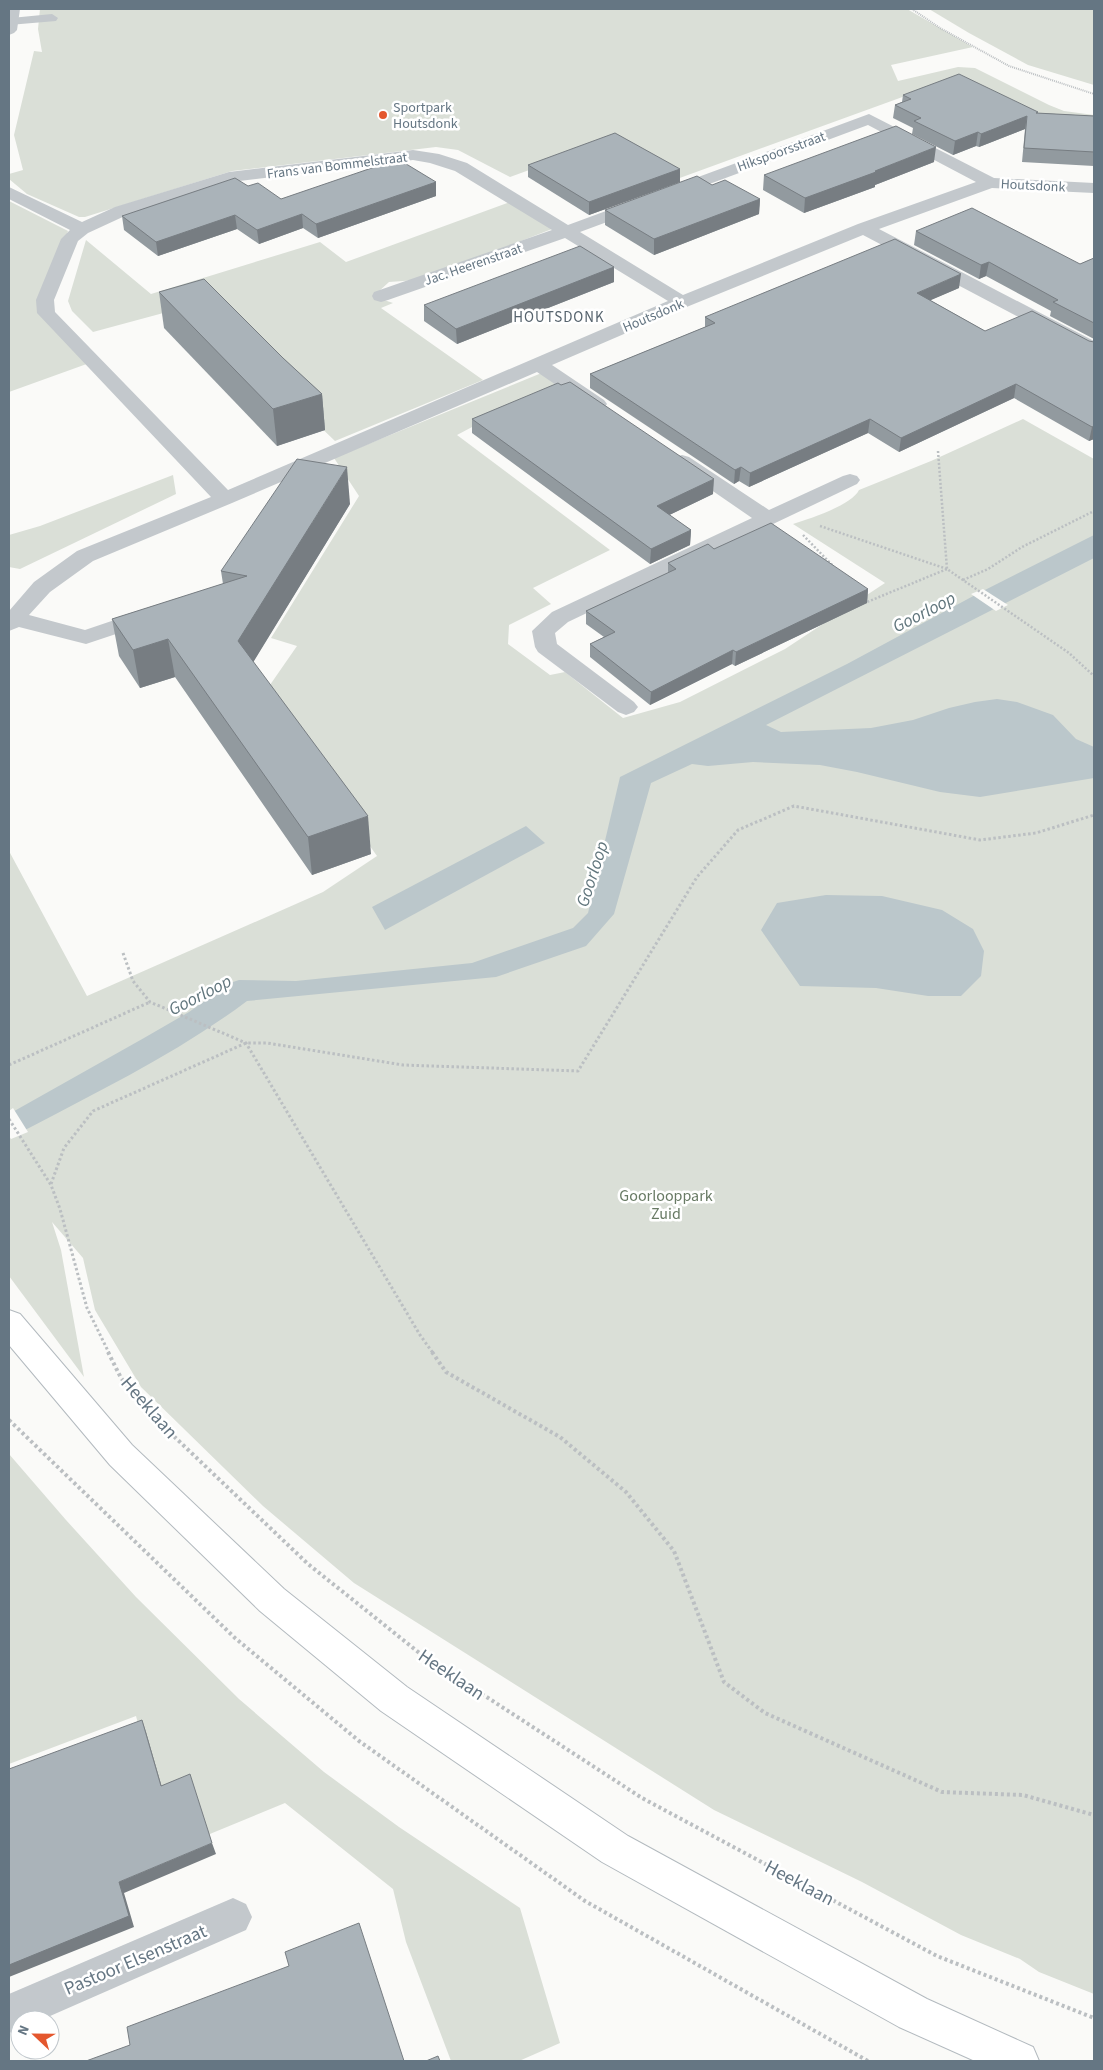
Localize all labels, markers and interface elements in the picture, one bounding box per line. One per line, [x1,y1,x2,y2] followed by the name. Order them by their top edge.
[393,98,458,134] place label: Sportpark Houtsdonk
[377,109,389,121] marker: Sportpark Houtsdonk
[734,127,828,177] street label: Hikspoorsstraat
[266,147,409,185] street label: Frans van Bommelstraat
[1000,174,1066,198] street label: Houtsdonk
[422,239,525,291] street label: Jac. Heerenstraat
[620,294,687,338] street label: Houtsdonk
[513,307,605,328] district label: HOUTSDONK
[888,586,960,639] water label: Goorloop
[570,838,615,910] water label: Goorloop
[164,969,236,1022] water label: Goorloop
[619,1185,713,1225] park label: Goorlooppark Zuid
[114,1371,184,1445] street label: Heeklaan
[413,1643,490,1707] street label: Heeklaan
[760,1854,839,1913] street label: Heeklaan
[60,1918,212,2003] street label: Pastoor Elsenstraat
[10,2010,60,2060] north arrow
[13,2022,35,2039] text: N

